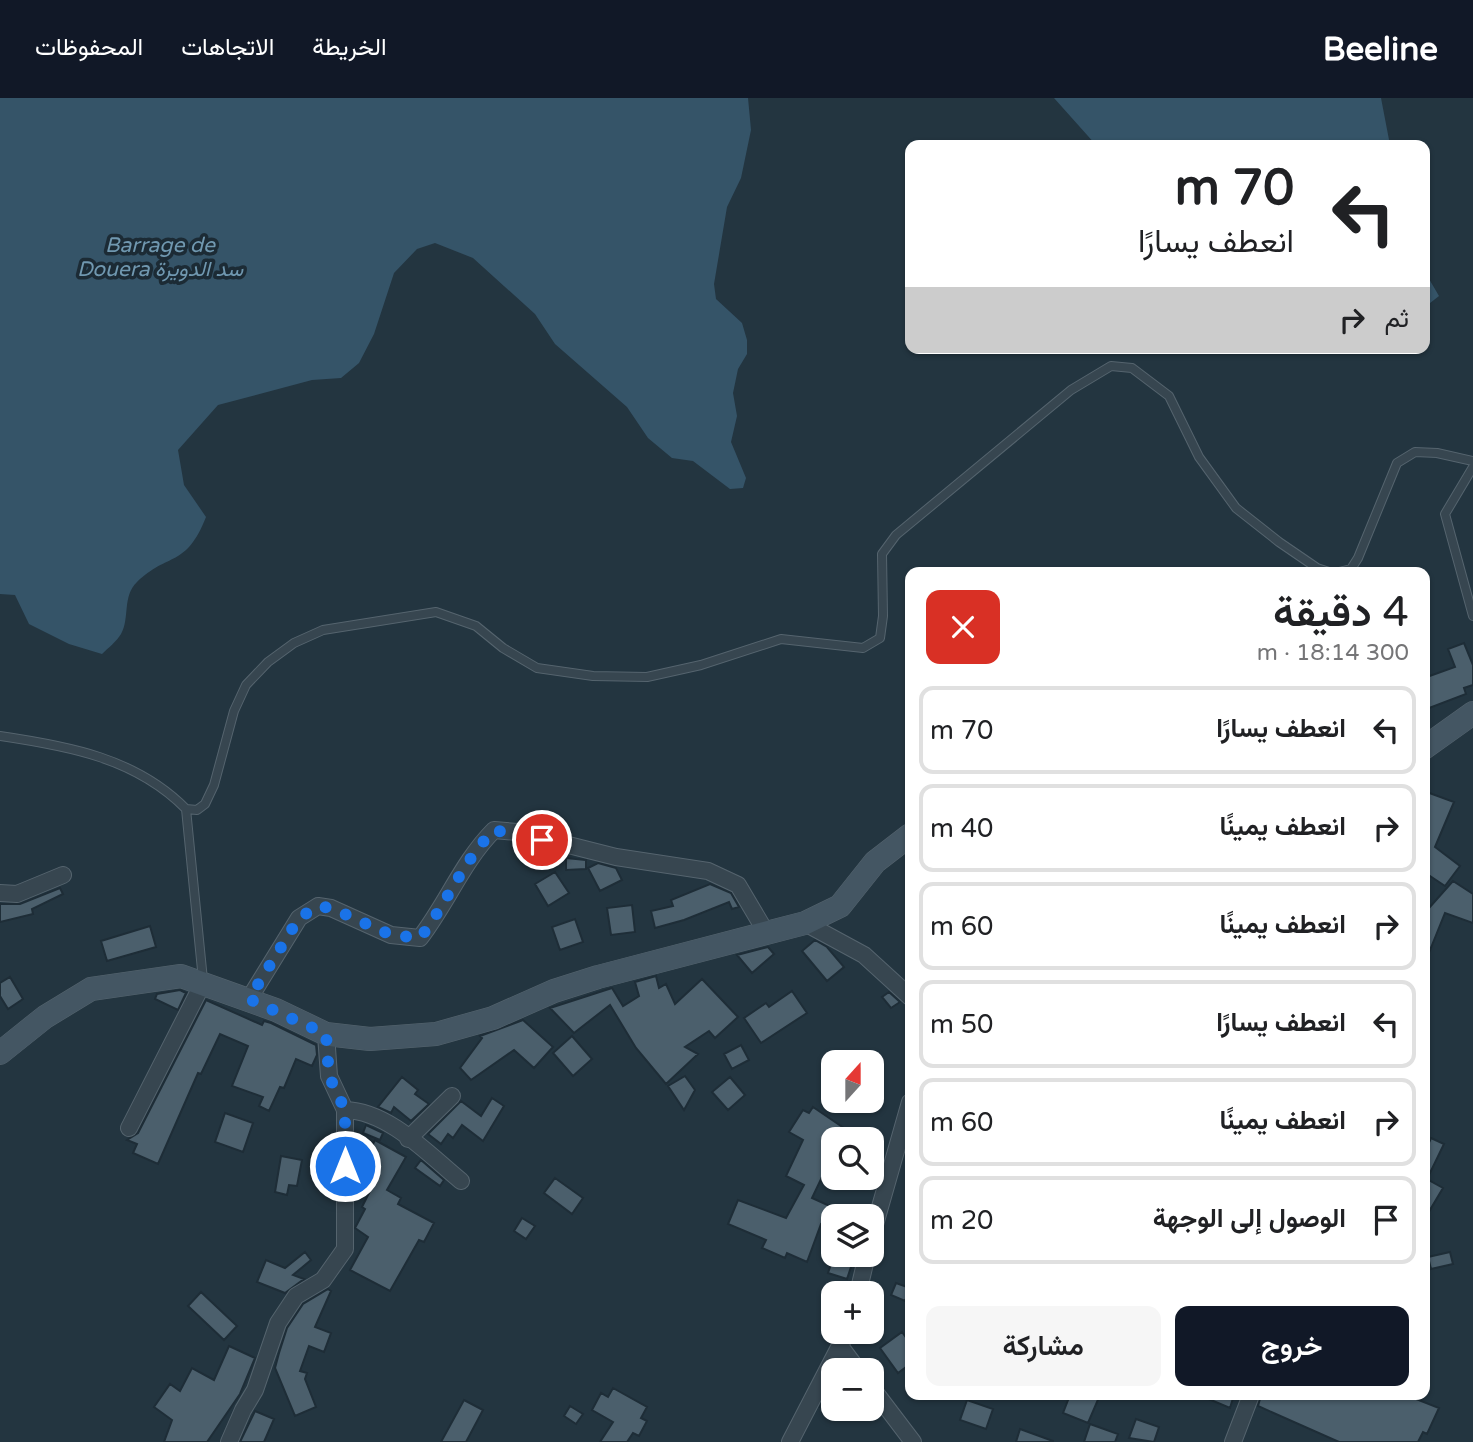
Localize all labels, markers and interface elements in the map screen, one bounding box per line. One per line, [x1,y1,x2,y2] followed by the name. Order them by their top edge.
[1323,30,1438,69] text: Beeline
[35,33,143,62] text: المحفوظات
[181,33,274,62] text: الاتجاهات
[312,33,387,62] text: الخريطة
[1175,159,1294,218] text: 70 m
[1318,168,1409,259] icon: left
[1138,223,1294,261] text: انعطف يسارًا
[77,233,244,282] water label: Barrage de Douera سد الدويرة
[1333,301,1371,339] icon: right
[1385,303,1409,334] text: ثم
[1273,587,1409,638] text: 4 دقيقة
[926,590,1000,664] button: close
[1257,639,1409,667] text: 300 m · 18:14
[1367,711,1405,749] icon: left
[1216,713,1346,744] text: انعطف يسارًا
[930,715,993,746] text: 70 m
[1367,809,1405,847] icon: right
[512,810,572,870] pin
[1219,811,1346,842] text: انعطف يمينًا
[930,813,993,844] text: 40 m
[523,821,561,859] icon: arrive
[1367,907,1405,945] icon: right
[1219,909,1346,940] text: انعطف يمينًا
[930,911,993,942] text: 60 m
[1367,1005,1405,1043] icon: left
[1216,1007,1346,1038] text: انعطف يسارًا
[930,1009,993,1040] text: 50 m
[821,1050,884,1113] north arrow
[821,1050,884,1421] map controls
[1367,1103,1405,1141] icon: right
[1219,1105,1346,1136] text: انعطف يمينًا
[930,1107,993,1138] text: 60 m
[821,1127,884,1190] button: search
[308,1129,382,1203] position arrow
[1367,1201,1405,1239] icon: arrive
[1153,1203,1346,1234] text: الوصول إلى الوجهة
[821,1204,884,1267] button: layers
[930,1205,993,1236] text: 20 m
[821,1281,884,1344] button: +
[926,1306,1161,1386] button: مشاركة
[1175,1306,1409,1386] button: خروج
[821,1358,884,1421] button: −

